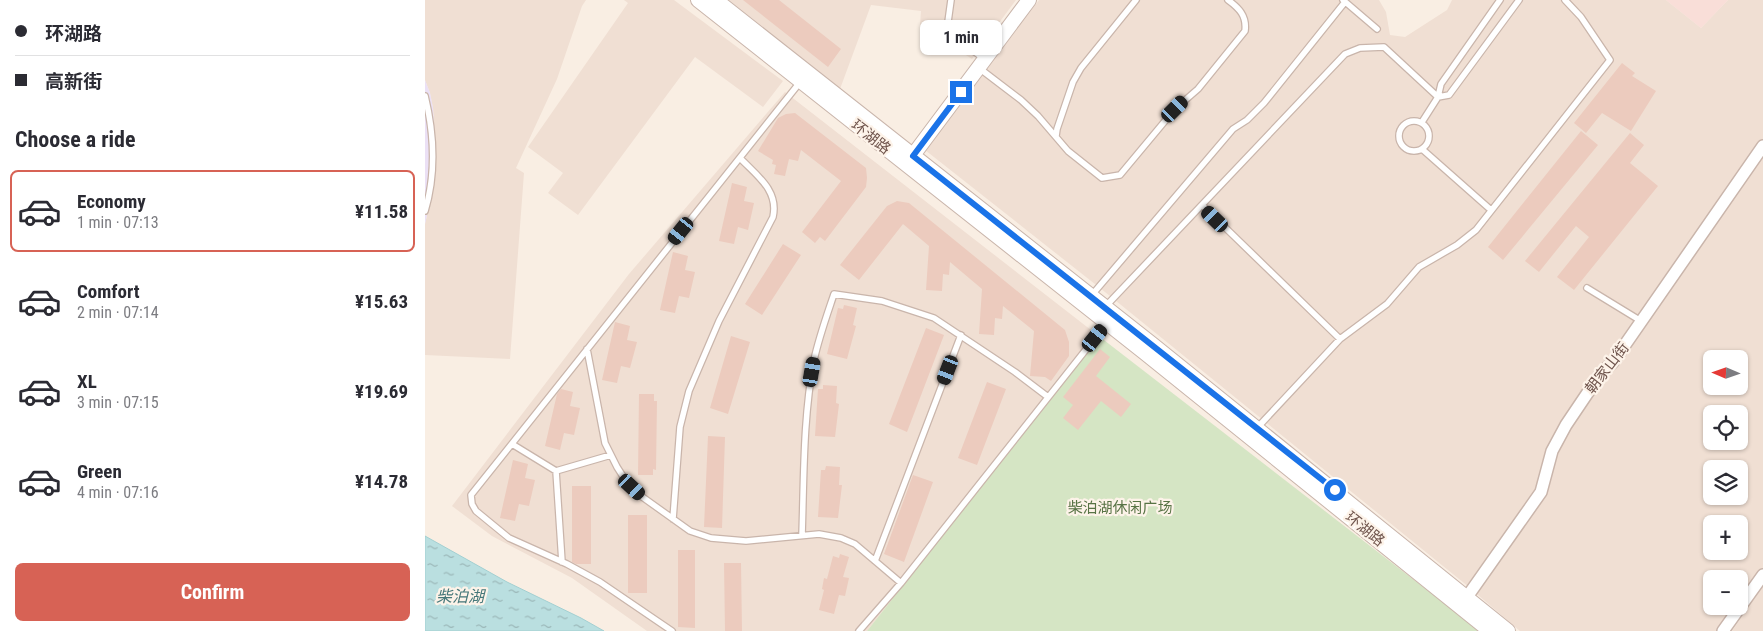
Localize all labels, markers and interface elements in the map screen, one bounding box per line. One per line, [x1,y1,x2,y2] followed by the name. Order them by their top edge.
[920,19,1002,54] callout: 1 min
[45,22,102,45] text: 环湖路
[943,28,979,47] text: 1 min
[45,70,102,93] text: 高新街
[950,81,972,103] route end
[1159,93,1190,125] car
[848,116,894,158] street label: 环湖路
[15,127,136,152] text: Choose a ride
[17,189,62,234] icon: car
[77,190,146,213] text: Economy
[355,200,408,223] text: ¥11.58
[1199,203,1231,235] car
[77,213,159,232] text: 1 min · 07:13
[665,215,696,247] car
[17,279,62,324] icon: car
[77,280,140,303] text: Comfort
[355,290,408,313] text: ¥15.63
[77,303,159,322] text: 2 min · 07:14
[1079,322,1110,354] car
[1581,339,1633,397] street label: 朝家山街
[1703,350,1747,395] north arrow
[1703,350,1748,615] map controls
[935,353,960,387] car
[802,356,821,388] car
[17,369,62,414] icon: car
[77,370,97,393] text: XL
[355,380,408,403] text: ¥19.69
[77,393,159,412] text: 3 min · 07:15
[1703,405,1748,450] button: locate
[17,459,62,504] icon: car
[77,460,122,483] text: Green
[1703,460,1748,505] button: layers
[355,470,408,493] text: ¥14.78
[615,471,648,503] car
[1324,479,1346,501] route start
[77,483,159,502] text: 4 min · 07:16
[1067,499,1173,517] park label: 柴泊湖休闲广场
[1342,508,1388,550] street label: 环湖路
[1703,515,1748,560] button: +
[15,563,410,621] button: Confirm
[1703,570,1748,615] button: −
[436,587,487,606] water label: 柴泊湖

